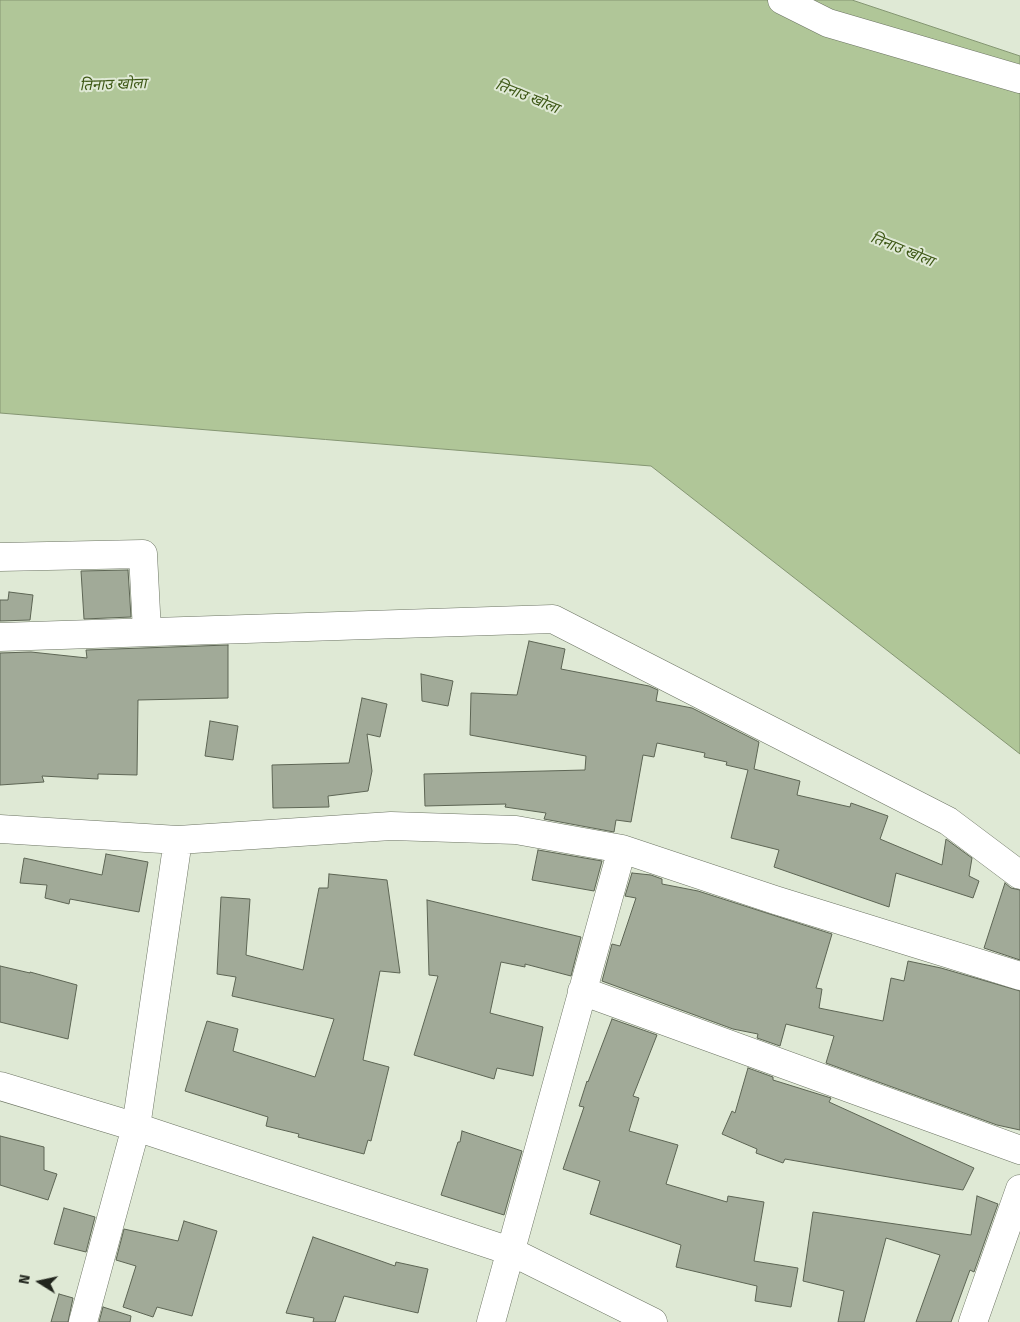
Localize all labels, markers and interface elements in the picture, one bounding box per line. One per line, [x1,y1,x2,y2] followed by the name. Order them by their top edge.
[79,75,147,95] water label: तिनाउ खोला
[493,76,561,118] water label: तिनाउ खोला
[868,229,936,271] water label: तिनाउ खोला
[15,1257,65,1307] north arrow
[16,1273,34,1285] text: N

